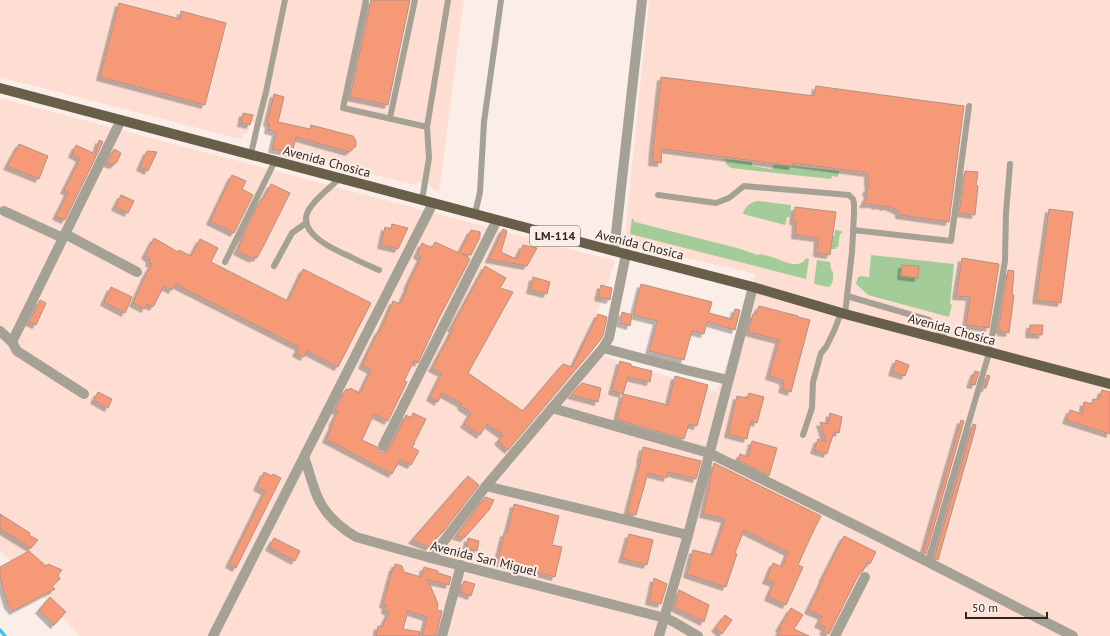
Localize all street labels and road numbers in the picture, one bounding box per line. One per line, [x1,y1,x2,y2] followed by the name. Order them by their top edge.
[281,142,373,181] street label: Avenida Chosica
[594,225,686,264] street label: Avenida Chosica
[530,226,580,246] road number: LM-114
[906,310,998,349] street label: Avenida Chosica
[429,537,539,580] street label: Avenida San Miguel

